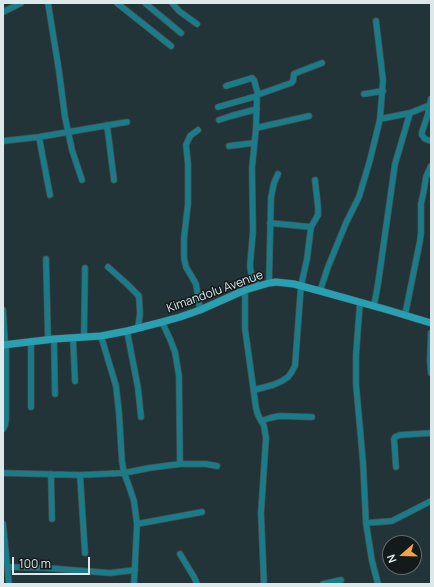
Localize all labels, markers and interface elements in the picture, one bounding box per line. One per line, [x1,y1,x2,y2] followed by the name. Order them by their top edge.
[165,268,265,316] street label: Kimandolu Avenue
[382,535,422,575] north arrow
[14,549,92,575] scale bar
[383,553,400,565] text: N
[19,555,51,572] text: 100 m

